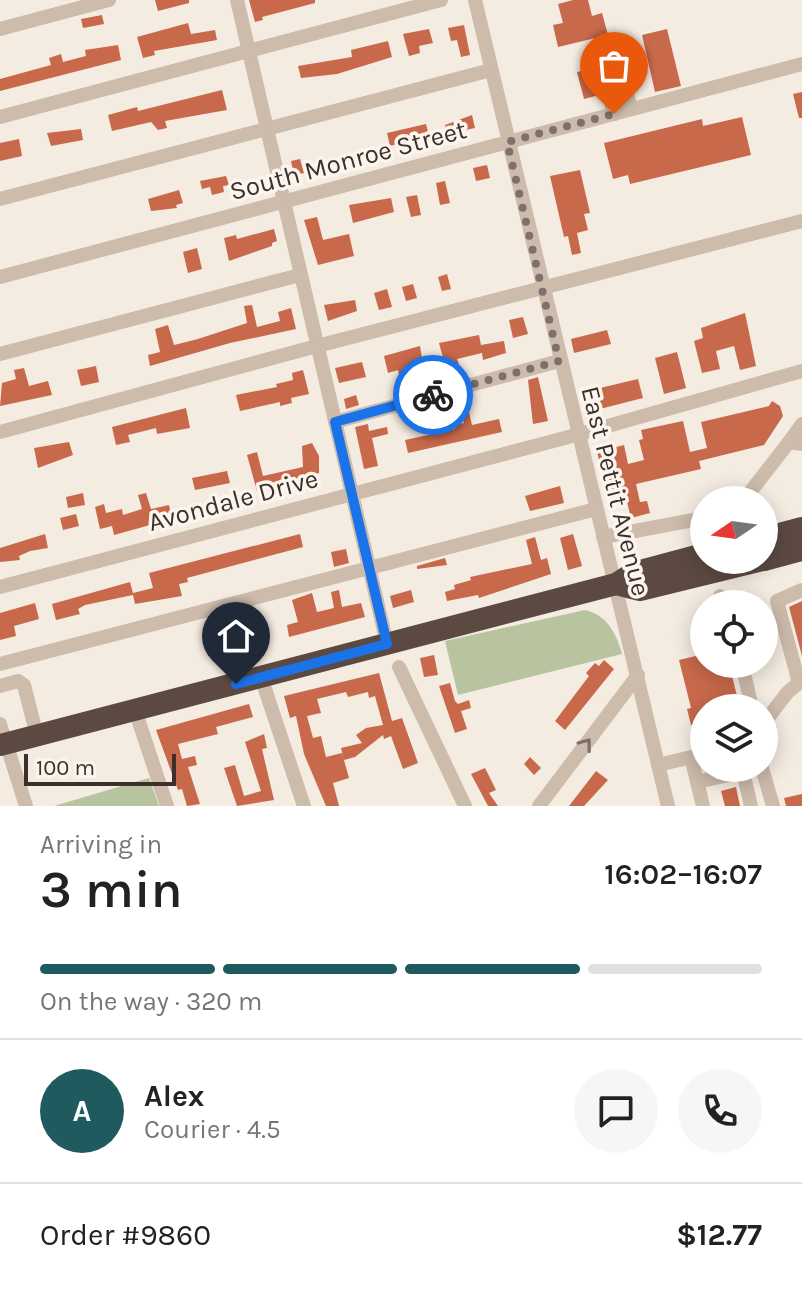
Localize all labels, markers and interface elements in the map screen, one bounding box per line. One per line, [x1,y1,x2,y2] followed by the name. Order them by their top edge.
[580,32,648,114] pin
[592,44,636,88] icon: bag
[226,114,470,207] street label: South Monroe Street
[393,355,473,435] courier
[411,373,455,417] icon: bike
[574,383,657,599] street label: East Pettit Avenue
[145,463,321,538] street label: Avondale Drive
[690,486,778,574] north arrow
[690,486,778,782] map controls
[690,590,778,678] button: locate
[202,602,270,684] pin
[214,614,258,658] icon: home
[690,694,778,782] button: layers
[576,738,590,753] one-way arrow
[24,750,176,786] scale bar
[36,755,95,781] text: 100 m
[40,829,162,860] text: Arriving in
[604,856,762,892] text: 16:02–16:07
[40,859,183,920] text: 3 min
[40,986,262,1017] text: On the way · 320 m
[574,1069,658,1153] button: chat
[678,1069,762,1153] button: phone
[144,1078,204,1114] text: Alex
[73,1093,91,1129] text: A
[144,1114,281,1145] text: Courier · 4.5
[40,1217,211,1253] text: Order #9860
[676,1217,762,1253] text: $12.77

